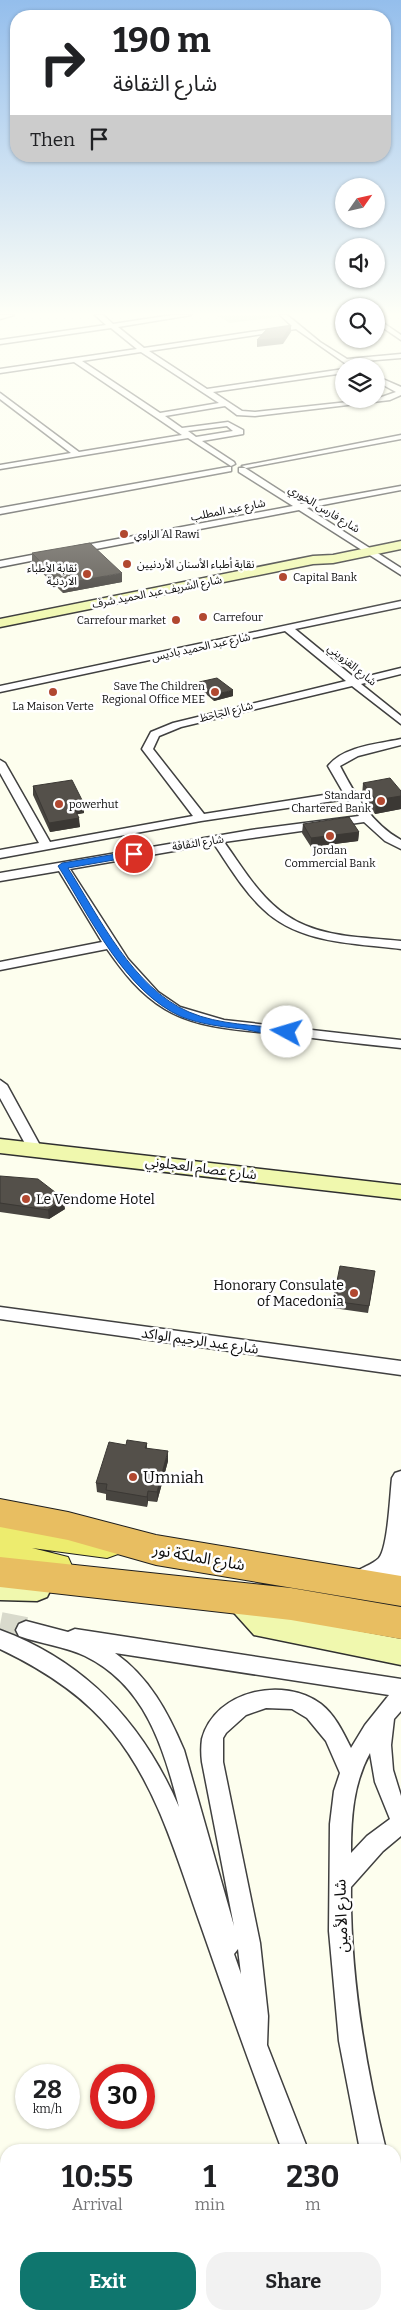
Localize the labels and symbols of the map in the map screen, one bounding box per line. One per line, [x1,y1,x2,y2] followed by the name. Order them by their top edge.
[335,178,385,228] north arrow
[285,483,362,538] street label: شارع فارس الخوري
[189,496,267,525] street label: شارع عبد المطلب
[118,528,130,540] marker: الراوي Al Rawi
[134,528,200,543] place label: الراوي Al Rawi
[137,557,254,571] place label: نقابة أطباء الأسنان الأردنيين
[121,558,133,570] marker: نقابة أطباء الأسنان الأردنيين
[27,562,77,588] place label: نقابة الأطباء الاردنية
[81,568,93,580] marker: نقابة الأطباء الاردنية
[277,571,289,583] marker: Capital Bank
[293,571,358,584] place label: Capital Bank
[91,573,224,612] street label: شارع الشريف عبد الحميد شرف
[197,611,209,623] marker: Carrefour
[213,611,263,624] place label: Carrefour
[77,614,166,627] place label: Carrefour market
[170,614,182,626] marker: Carrefour market
[150,630,252,665] street label: شارع عبد الحميد باديس
[323,641,379,691] street label: شارع القزويني
[102,680,205,706] place label: Save The Children Regional Office MEE
[47,686,59,698] marker: La Maison Verte
[209,686,221,698] marker: Save The Children Regional Office MEE
[198,699,255,726] street label: شارع الجاحظ
[12,700,94,713] place label: La Maison Verte
[291,789,372,815] place label: Standard Chartered Bank
[375,795,387,807] marker: Standard Chartered Bank
[53,798,65,810] marker: powerhut
[69,798,119,811] place label: powerhut
[324,830,336,842] marker: Jordan Commercial Bank
[171,832,225,854] street label: شارع الثقافة
[113,833,155,875] pin
[285,844,376,870] place label: Jordan Commercial Bank
[260,1005,312,1057] position arrow
[144,1153,258,1186] street label: شارع عصام العجلوني
[36,1191,155,1208] place label: Le Vendome Hotel
[20,1193,32,1205] marker: Le Vendome Hotel
[213,1277,344,1310] place label: Honorary Consulate of Macedonia
[348,1287,360,1299] marker: Honorary Consulate of Macedonia
[140,1324,260,1360] street label: شارع عبد الرحيم الواكد
[143,1468,204,1487] place label: Umniah
[127,1471,139,1483] marker: Umniah
[150,1539,247,1577] street label: شارع الملكة نور
[330,1879,355,1953] street label: شارع الأمين
[90,2064,155,2129] speed limit sign: 30

